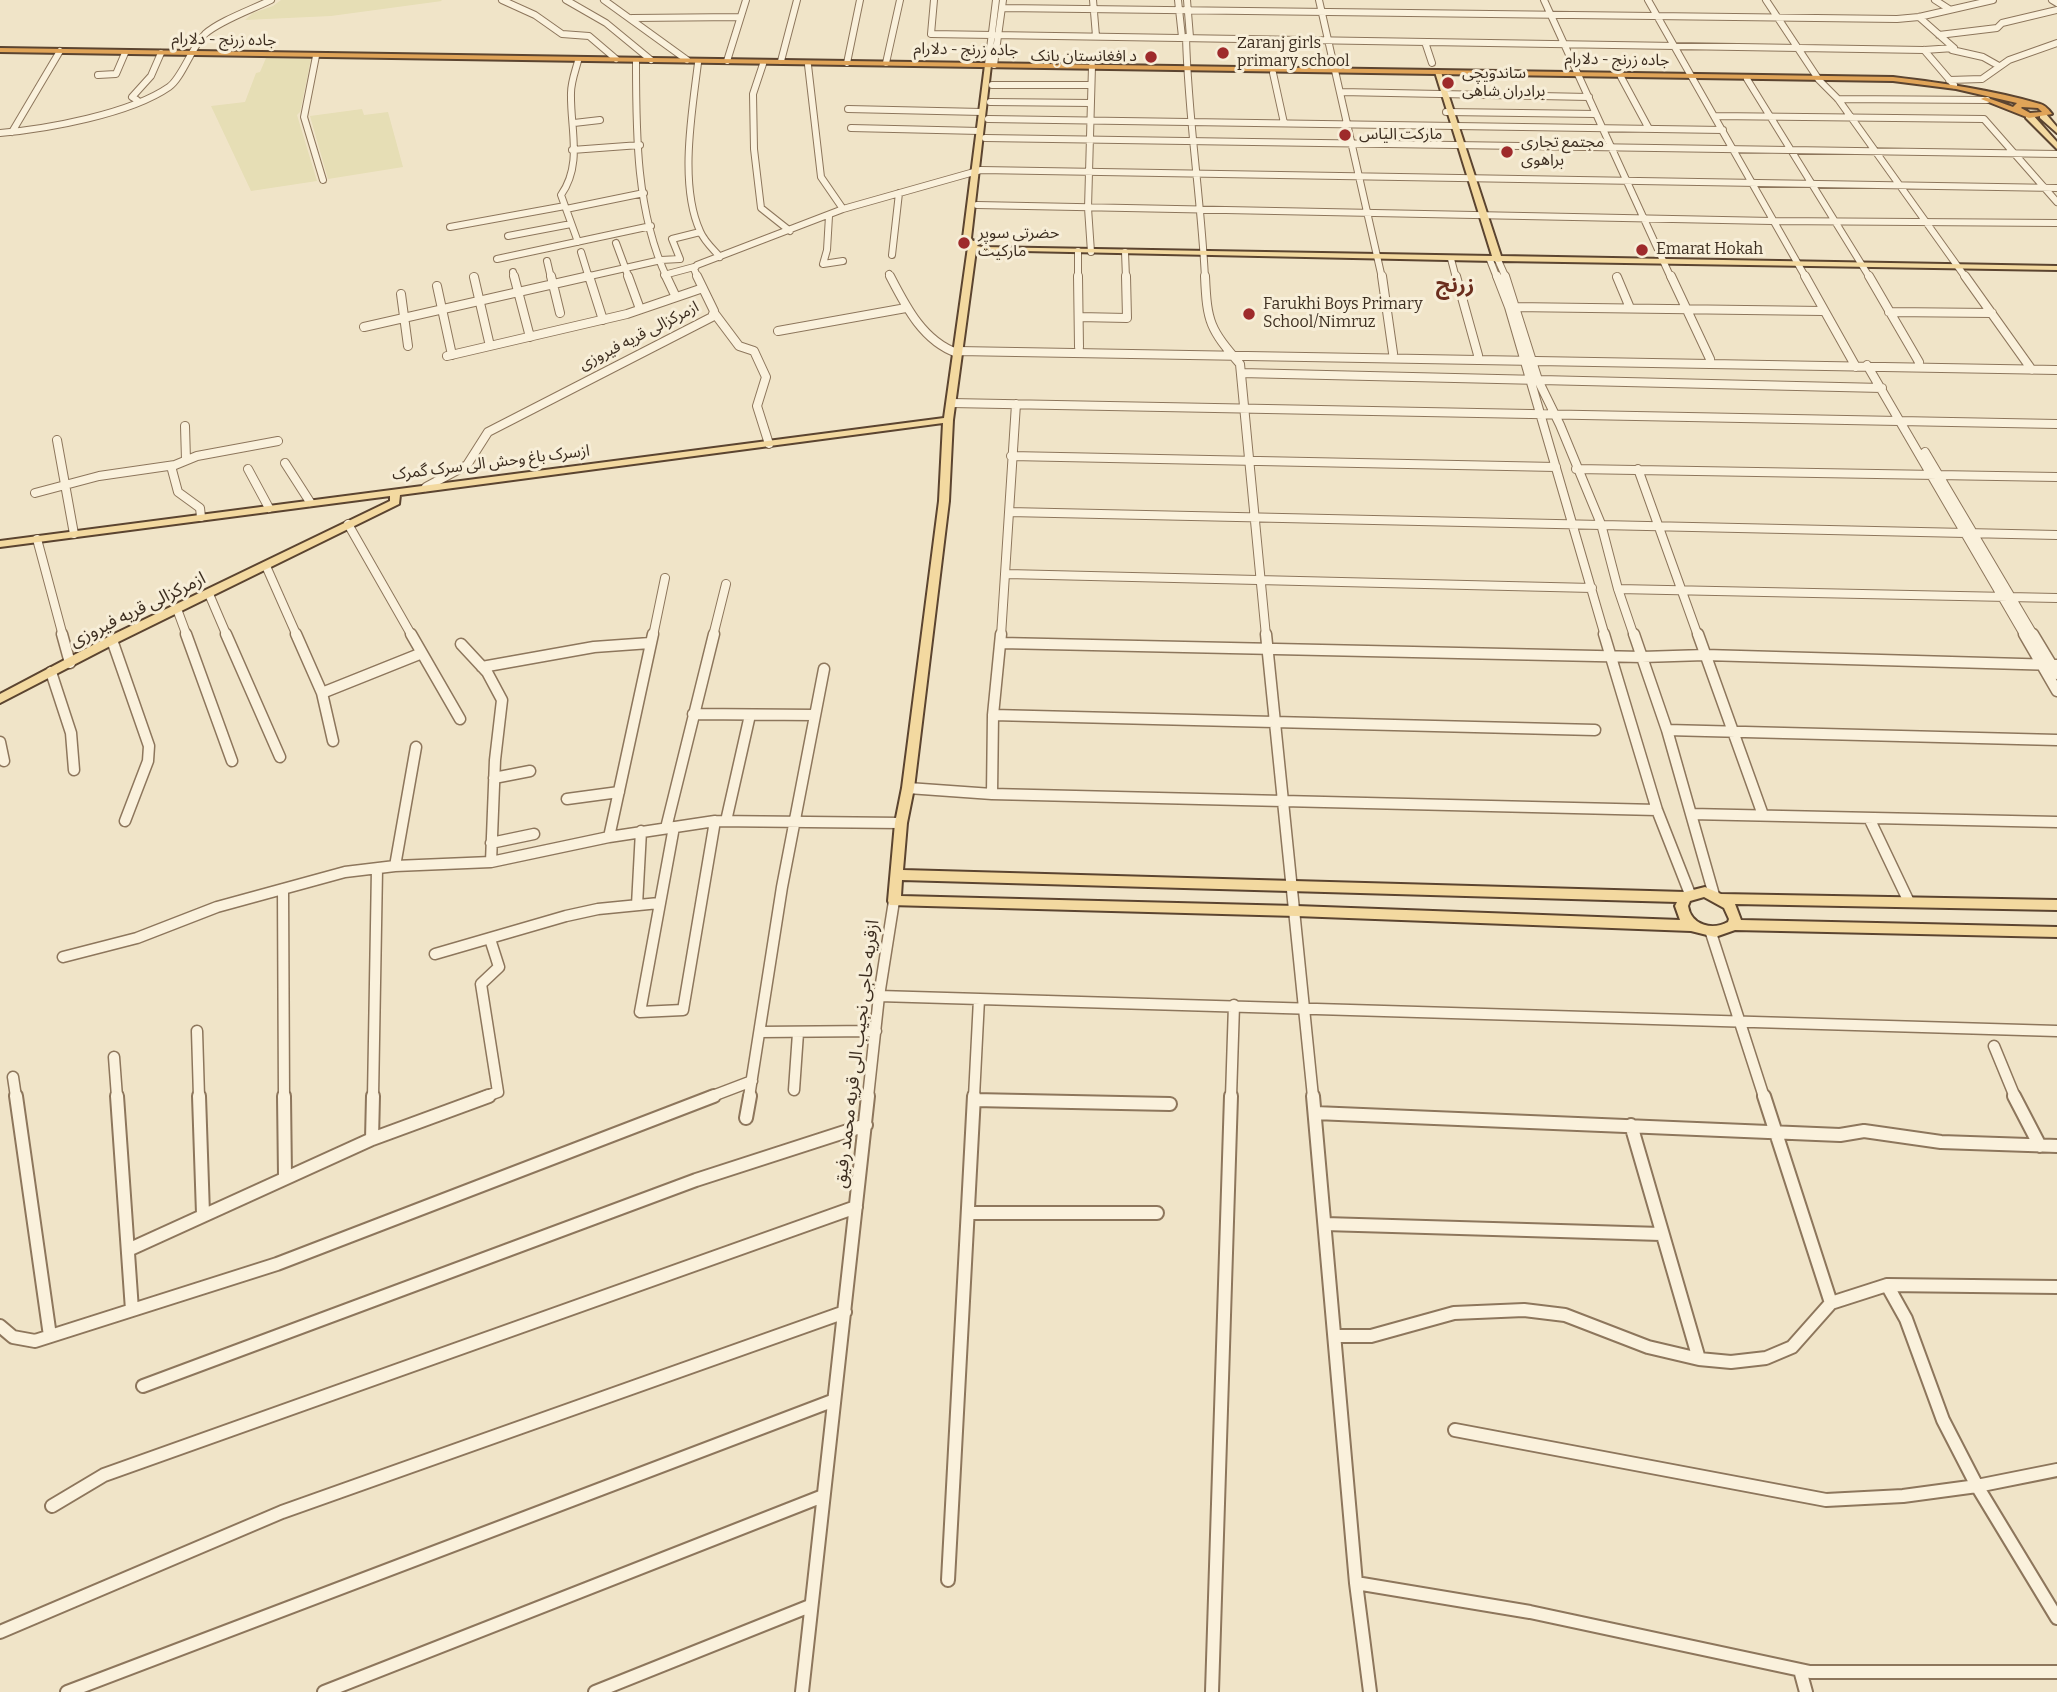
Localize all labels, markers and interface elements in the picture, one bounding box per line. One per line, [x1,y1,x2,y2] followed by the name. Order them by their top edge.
[171,29,277,51] street label: جاده زرنج - دلارام
[1237,34,1350,72] place label: Zaranj girls primary school
[913,39,1019,61] street label: جاده زرنج - دلارام
[1215,45,1231,61] marker: Zaranj girls primary school
[1031,47,1137,67] place label: د افغانستان بانک
[1143,49,1159,65] marker: د افغانستان بانک
[1564,49,1670,71] street label: جاده زرنج - دلارام
[1462,64,1545,102] place label: ساندویچی برادران شاهی
[1440,75,1456,91] marker: ساندویچی برادران شاهی
[1359,125,1443,145] place label: مارکت الیاس
[1337,127,1353,143] marker: مارکت الیاس
[1521,133,1604,171] place label: مجتمع تجاری براهوی
[1499,144,1515,160] marker: مجتمع تجاری براهوی
[978,224,1059,262] place label: حضرتی سوپر مارکیت
[956,235,972,251] marker: حضرتی سوپر مارکیت
[1656,240,1763,260] place label: Emarat Hokah
[1634,242,1650,258] marker: Emarat Hokah
[1436,273,1474,299] district label: زرنج
[1263,295,1423,333] place label: Farukhi Boys Primary School/Nimruz
[576,297,702,375] street label: ازمرکزالی قریه فیروزی
[1241,306,1257,322] marker: Farukhi Boys Primary School/Nimruz
[391,441,591,485] street label: ازسرک باغ وحش الی سرک گمرک
[67,568,209,652] street label: ازمرکزالی قریه فیروزی
[830,919,884,1189] street label: ازقریه حاجی نجیب الی قریه محمد رفیق

